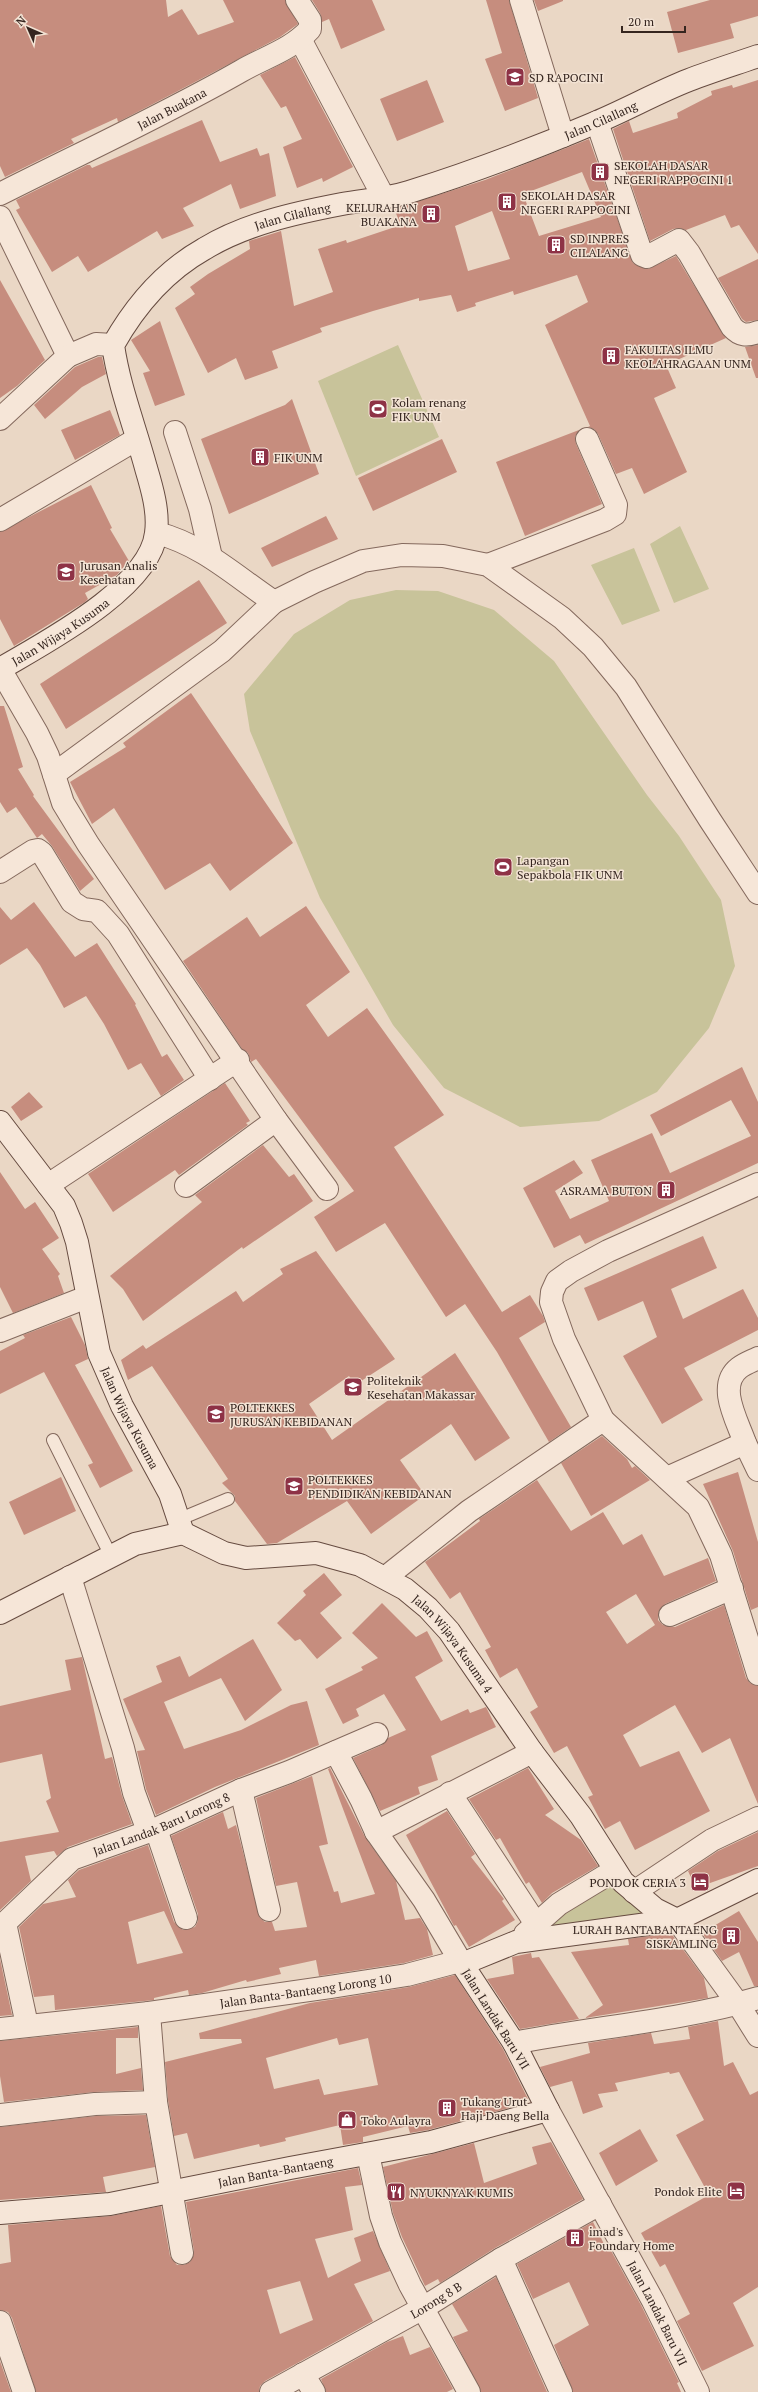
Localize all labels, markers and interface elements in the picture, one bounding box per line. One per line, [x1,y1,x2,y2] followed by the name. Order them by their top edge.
[8,8,48,48] north arrow
[622,8,685,34] scale bar
[13,13,29,29] text: N
[628,14,655,29] text: 20 m
[504,66,526,88] school or university icon: SD RAPOCINI
[529,70,604,85] place label: SD RAPOCINI
[135,84,209,132] street label: Jalan Buakana
[562,97,640,142] street label: Jalan Cilallang
[614,158,733,187] place label: SEKOLAH DASAR NEGERI RAPPOCINI 1
[589,161,611,183] building icon: SEKOLAH DASAR NEGERI RAPPOCINI 1
[521,188,631,217] place label: SEKOLAH DASAR NEGERI RAPPOCINI
[496,191,518,213] building icon: SEKOLAH DASAR NEGERI RAPPOCINI
[252,199,332,233] street label: Jalan Cilallang
[346,200,418,229] place label: KELURAHAN BUAKANA
[420,203,442,225] building icon: KELURAHAN BUAKANA
[570,231,629,260] place label: SD INPRES CILALANG
[545,234,567,256] building icon: SD INPRES CILALANG
[625,342,752,371] place label: FAKULTAS ILMU KEOLAHRAGAAN UNM
[600,345,622,367] building icon: FAKULTAS ILMU KEOLAHRAGAAN UNM
[392,395,467,424] place label: Kolam renang FIK UNM
[367,398,389,420] sports icon: Kolam renang FIK UNM
[249,446,271,468] building icon: FIK UNM
[274,450,323,465] place label: FIK UNM
[80,558,157,587] place label: Jurusan Analis Kesehatan
[55,561,77,583] school or university icon: Jurusan Analis Kesehatan
[9,595,112,668] street label: Jalan Wijaya Kusuma
[517,853,624,882] place label: Lapangan Sepakbola FIK UNM
[492,856,514,878] sports icon: Lapangan Sepakbola FIK UNM
[655,1179,677,1201] building icon: ASRAMA BUTON
[560,1183,652,1198] place label: ASRAMA BUTON
[98,1364,162,1471] street label: Jalan Wijaya Kusuma
[367,1373,475,1402] place label: Politeknik Kesehatan Makassar
[342,1376,364,1398] school or university icon: Politeknik Kesehatan Makassar
[230,1400,353,1429] place label: POLTEKKES JURUSAN KEBIDANAN
[205,1403,227,1425] school or university icon: POLTEKKES JURUSAN KEBIDANAN
[308,1472,452,1501] place label: POLTEKKES PENDIDIKAN KEBIDANAN
[283,1475,305,1497] school or university icon: POLTEKKES PENDIDIKAN KEBIDANAN
[410,1591,497,1696] street label: Jalan Wijaya Kusuma 4
[91,1789,232,1858] street label: Jalan Landak Baru Lorong 8
[689,1871,711,1893] hotel icon: PONDOK CERIA 3
[589,1875,686,1890] place label: PONDOK CERIA 3
[573,1922,718,1951] place label: LURAH BANTABANTAENG SISKAMLING
[720,1925,742,1947] building icon: LURAH BANTABANTAENG SISKAMLING
[459,1966,533,2072] street label: Jalan Landak Baru VII
[219,1970,392,2010] street label: Jalan Banta-Bantaeng Lorong 10
[461,2094,549,2123] place label: Tukang Urut Haji Daeng Bella
[436,2097,458,2119] building icon: Tukang Urut Haji Daeng Bella
[336,2109,358,2131] shop icon: Toko Aulayra
[361,2113,431,2128] place label: Toko Aulayra
[217,2153,335,2190] street label: Jalan Banta-Bantaeng
[725,2180,747,2202] hotel icon: Pondok Elite
[385,2181,407,2203] restaurant icon: NYUKNYAK KUMIS
[654,2184,722,2199] place label: Pondok Elite
[410,2185,514,2200] place label: NYUKNYAK KUMIS
[589,2224,674,2253] place label: imad's Foundary Home
[564,2227,586,2249] building icon: imad's Foundary Home
[625,2258,691,2368] street label: Jalan Landak Baru VII
[408,2278,464,2321] street label: Lorong 8 B

